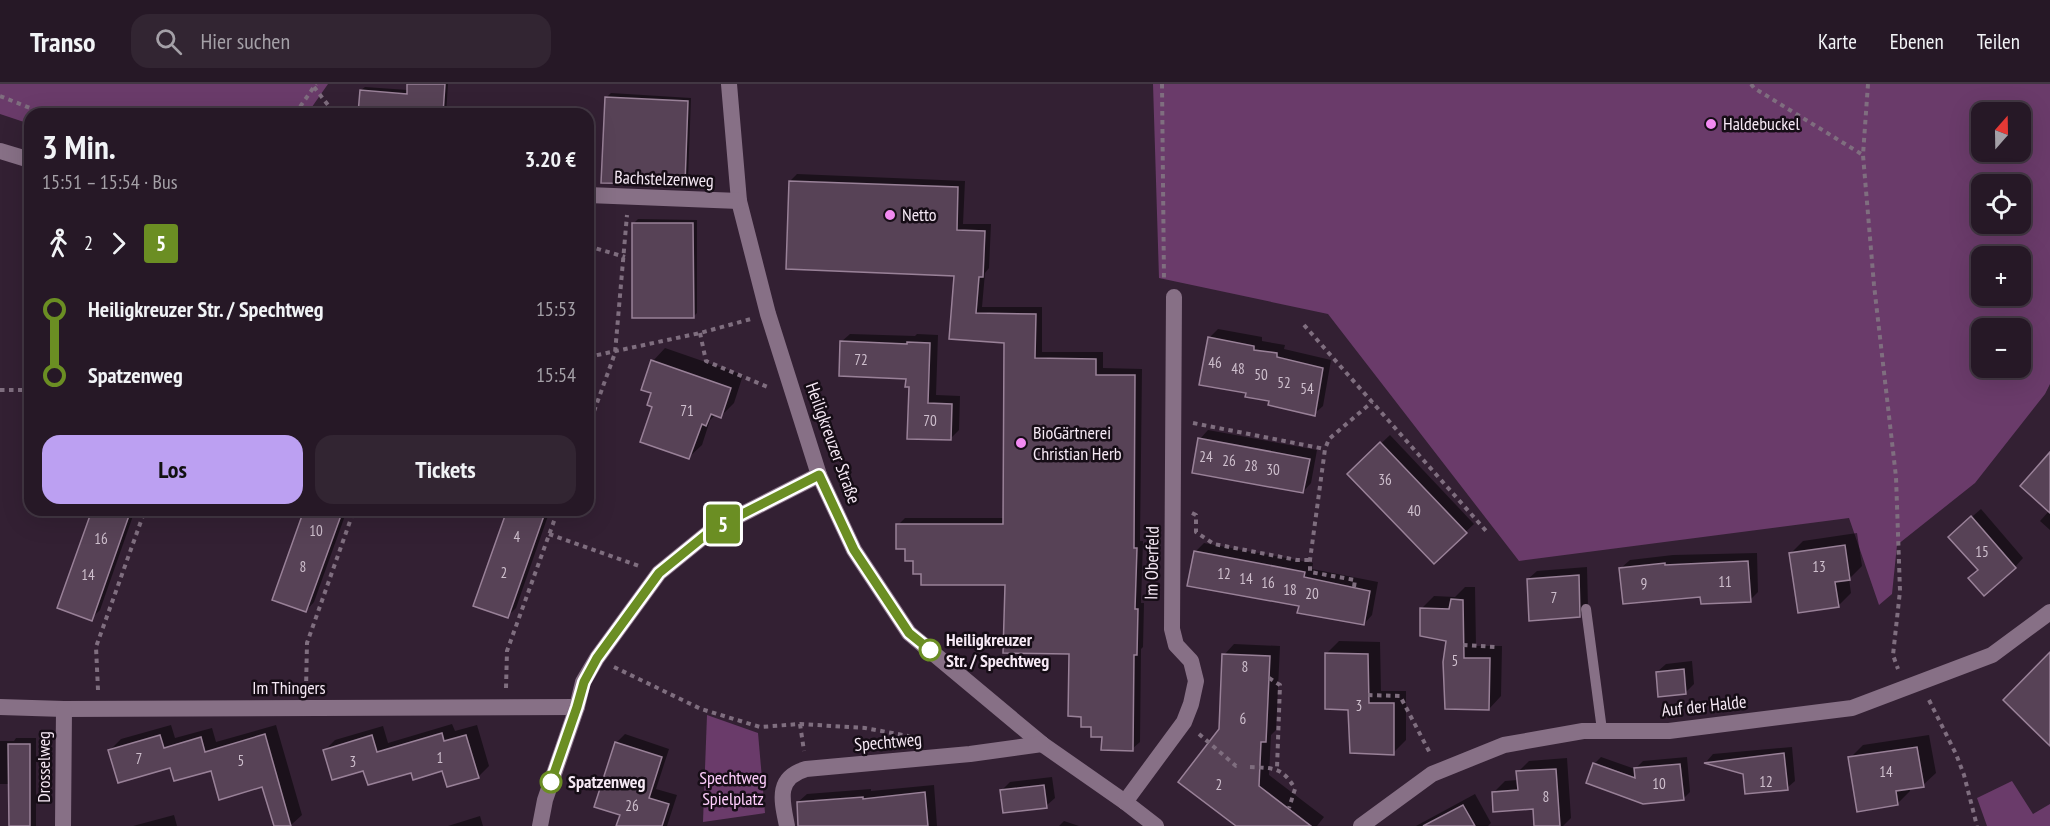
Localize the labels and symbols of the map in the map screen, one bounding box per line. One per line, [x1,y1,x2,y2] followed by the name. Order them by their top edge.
[1971,102,2031,162] north arrow
[1723,112,1801,135] place label: Haldebuckel
[1704,117,1718,131] marker: Haldebuckel
[614,165,714,192] street label: Bachstelzenweg
[902,203,937,226] place label: Netto
[883,208,897,222] marker: Netto
[854,350,868,369] house number: 72
[1208,353,1222,372] house number: 46
[1231,359,1245,378] house number: 48
[1254,365,1268,384] house number: 50
[1277,373,1291,392] house number: 52
[801,379,866,507] street label: Heiligkreuzer Straße
[1300,379,1314,398] house number: 54
[680,401,694,420] house number: 71
[923,411,937,430] house number: 70
[1033,421,1122,465] place label: BioGärtnerei Christian Herb
[1014,436,1028,450] marker: BioGärtnerei Christian Herb
[1199,447,1213,466] house number: 24
[1222,451,1236,470] house number: 26
[1244,456,1258,475] house number: 28
[1266,460,1280,479] house number: 30
[1378,470,1392,489] house number: 36
[1407,501,1421,520] house number: 40
[704,504,742,544] line badge: 5
[309,521,323,540] house number: 10
[1139,526,1164,600] street label: Im Oberfeld
[514,527,521,546] house number: 4
[94,529,108,548] house number: 16
[1975,542,1989,561] house number: 15
[300,557,306,576] house number: 8
[1812,557,1826,576] house number: 13
[501,563,507,582] house number: 2
[1217,564,1231,583] house number: 12
[81,565,95,584] house number: 14
[1239,569,1253,588] house number: 14
[1718,572,1732,591] house number: 11
[1261,573,1275,592] house number: 16
[1641,574,1647,593] house number: 9
[1283,580,1297,599] house number: 18
[1305,584,1319,603] house number: 20
[1551,588,1557,607] house number: 7
[946,628,1049,672] place label: Heiligkreuzer Str. / Spechtweg
[919,639,941,661] marker: Heiligkreuzer Str. / Spechtweg
[1452,651,1458,670] house number: 5
[1242,657,1248,676] house number: 8
[252,676,326,699] street label: Im Thingers
[1660,690,1747,721] street label: Auf der Halde
[1356,696,1362,715] house number: 3
[1240,709,1247,728] house number: 6
[853,727,923,756] street label: Spechtweg
[32,731,55,803] street label: Drosselweg
[437,748,443,767] house number: 1
[136,749,142,768] house number: 7
[238,751,244,770] house number: 5
[350,752,356,771] house number: 3
[1879,762,1893,781] house number: 14
[699,766,767,810] park label: Spechtweg Spielplatz
[568,770,645,793] place label: Spatzenweg
[540,771,562,793] marker: Spatzenweg
[1759,772,1773,791] house number: 12
[1652,774,1666,793] house number: 10
[1216,775,1222,794] house number: 2
[1543,787,1549,806] house number: 8
[625,796,639,815] house number: 26

